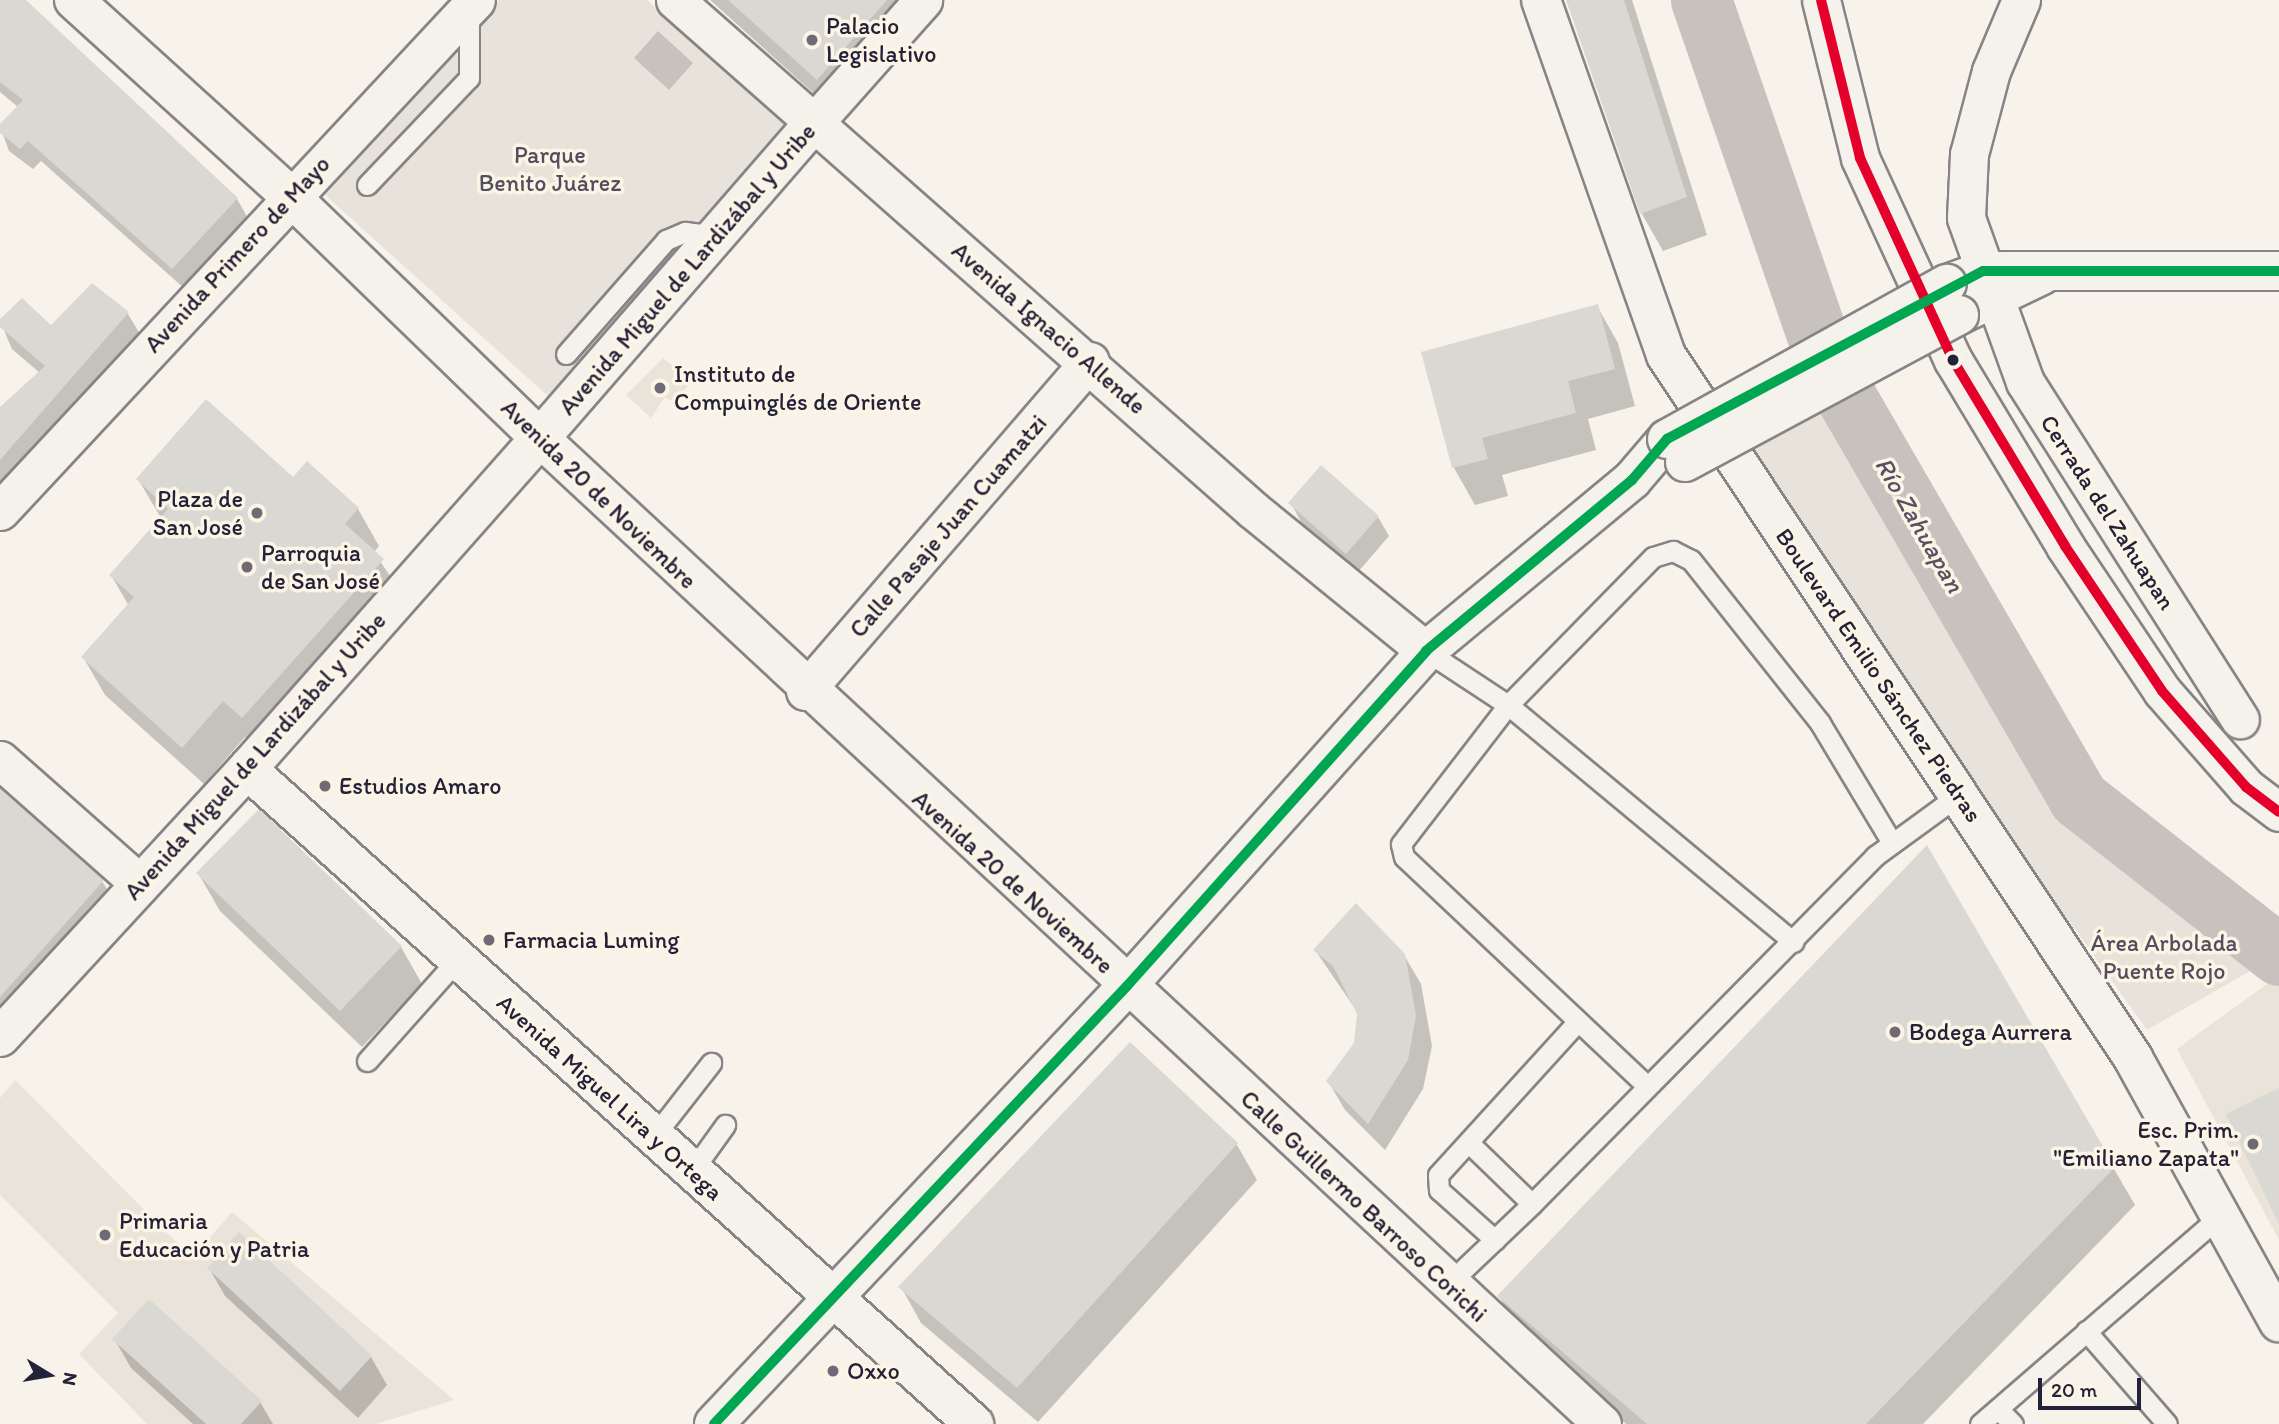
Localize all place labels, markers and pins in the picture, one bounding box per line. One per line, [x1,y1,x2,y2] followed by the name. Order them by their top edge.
[826,12,936,68] place label: Palacio Legislativo
[804,32,820,48] marker: Palacio Legislativo
[1946,353,1960,367] unlabelled marker
[674,360,921,416] place label: Instituto de Compuinglés de Oriente
[652,380,668,396] marker: Instituto de Compuinglés de Oriente
[152,485,243,541] place label: Plaza de San José
[249,505,265,521] marker: Plaza de San José
[261,539,382,595] place label: Parroquia de San José
[239,559,255,575] marker: Parroquia de San José
[339,772,502,800] place label: Estudios Amaro
[317,778,333,794] marker: Estudios Amaro
[503,926,680,954] place label: Farmacia Luming
[481,932,497,948] marker: Farmacia Luming
[1909,1018,2072,1046] place label: Bodega Aurrera
[1887,1024,1903,1040] marker: Bodega Aurrera
[2053,1116,2239,1172] place label: Esc. Prim. "Emiliano Zapata"
[2245,1136,2261,1152] marker: Esc. Prim. "Emiliano Zapata"
[119,1207,309,1263] place label: Primaria Educación y Patria
[97,1227,113,1243] marker: Primaria Educación y Patria
[847,1357,900,1385] place label: Oxxo
[825,1363,841,1379] marker: Oxxo

